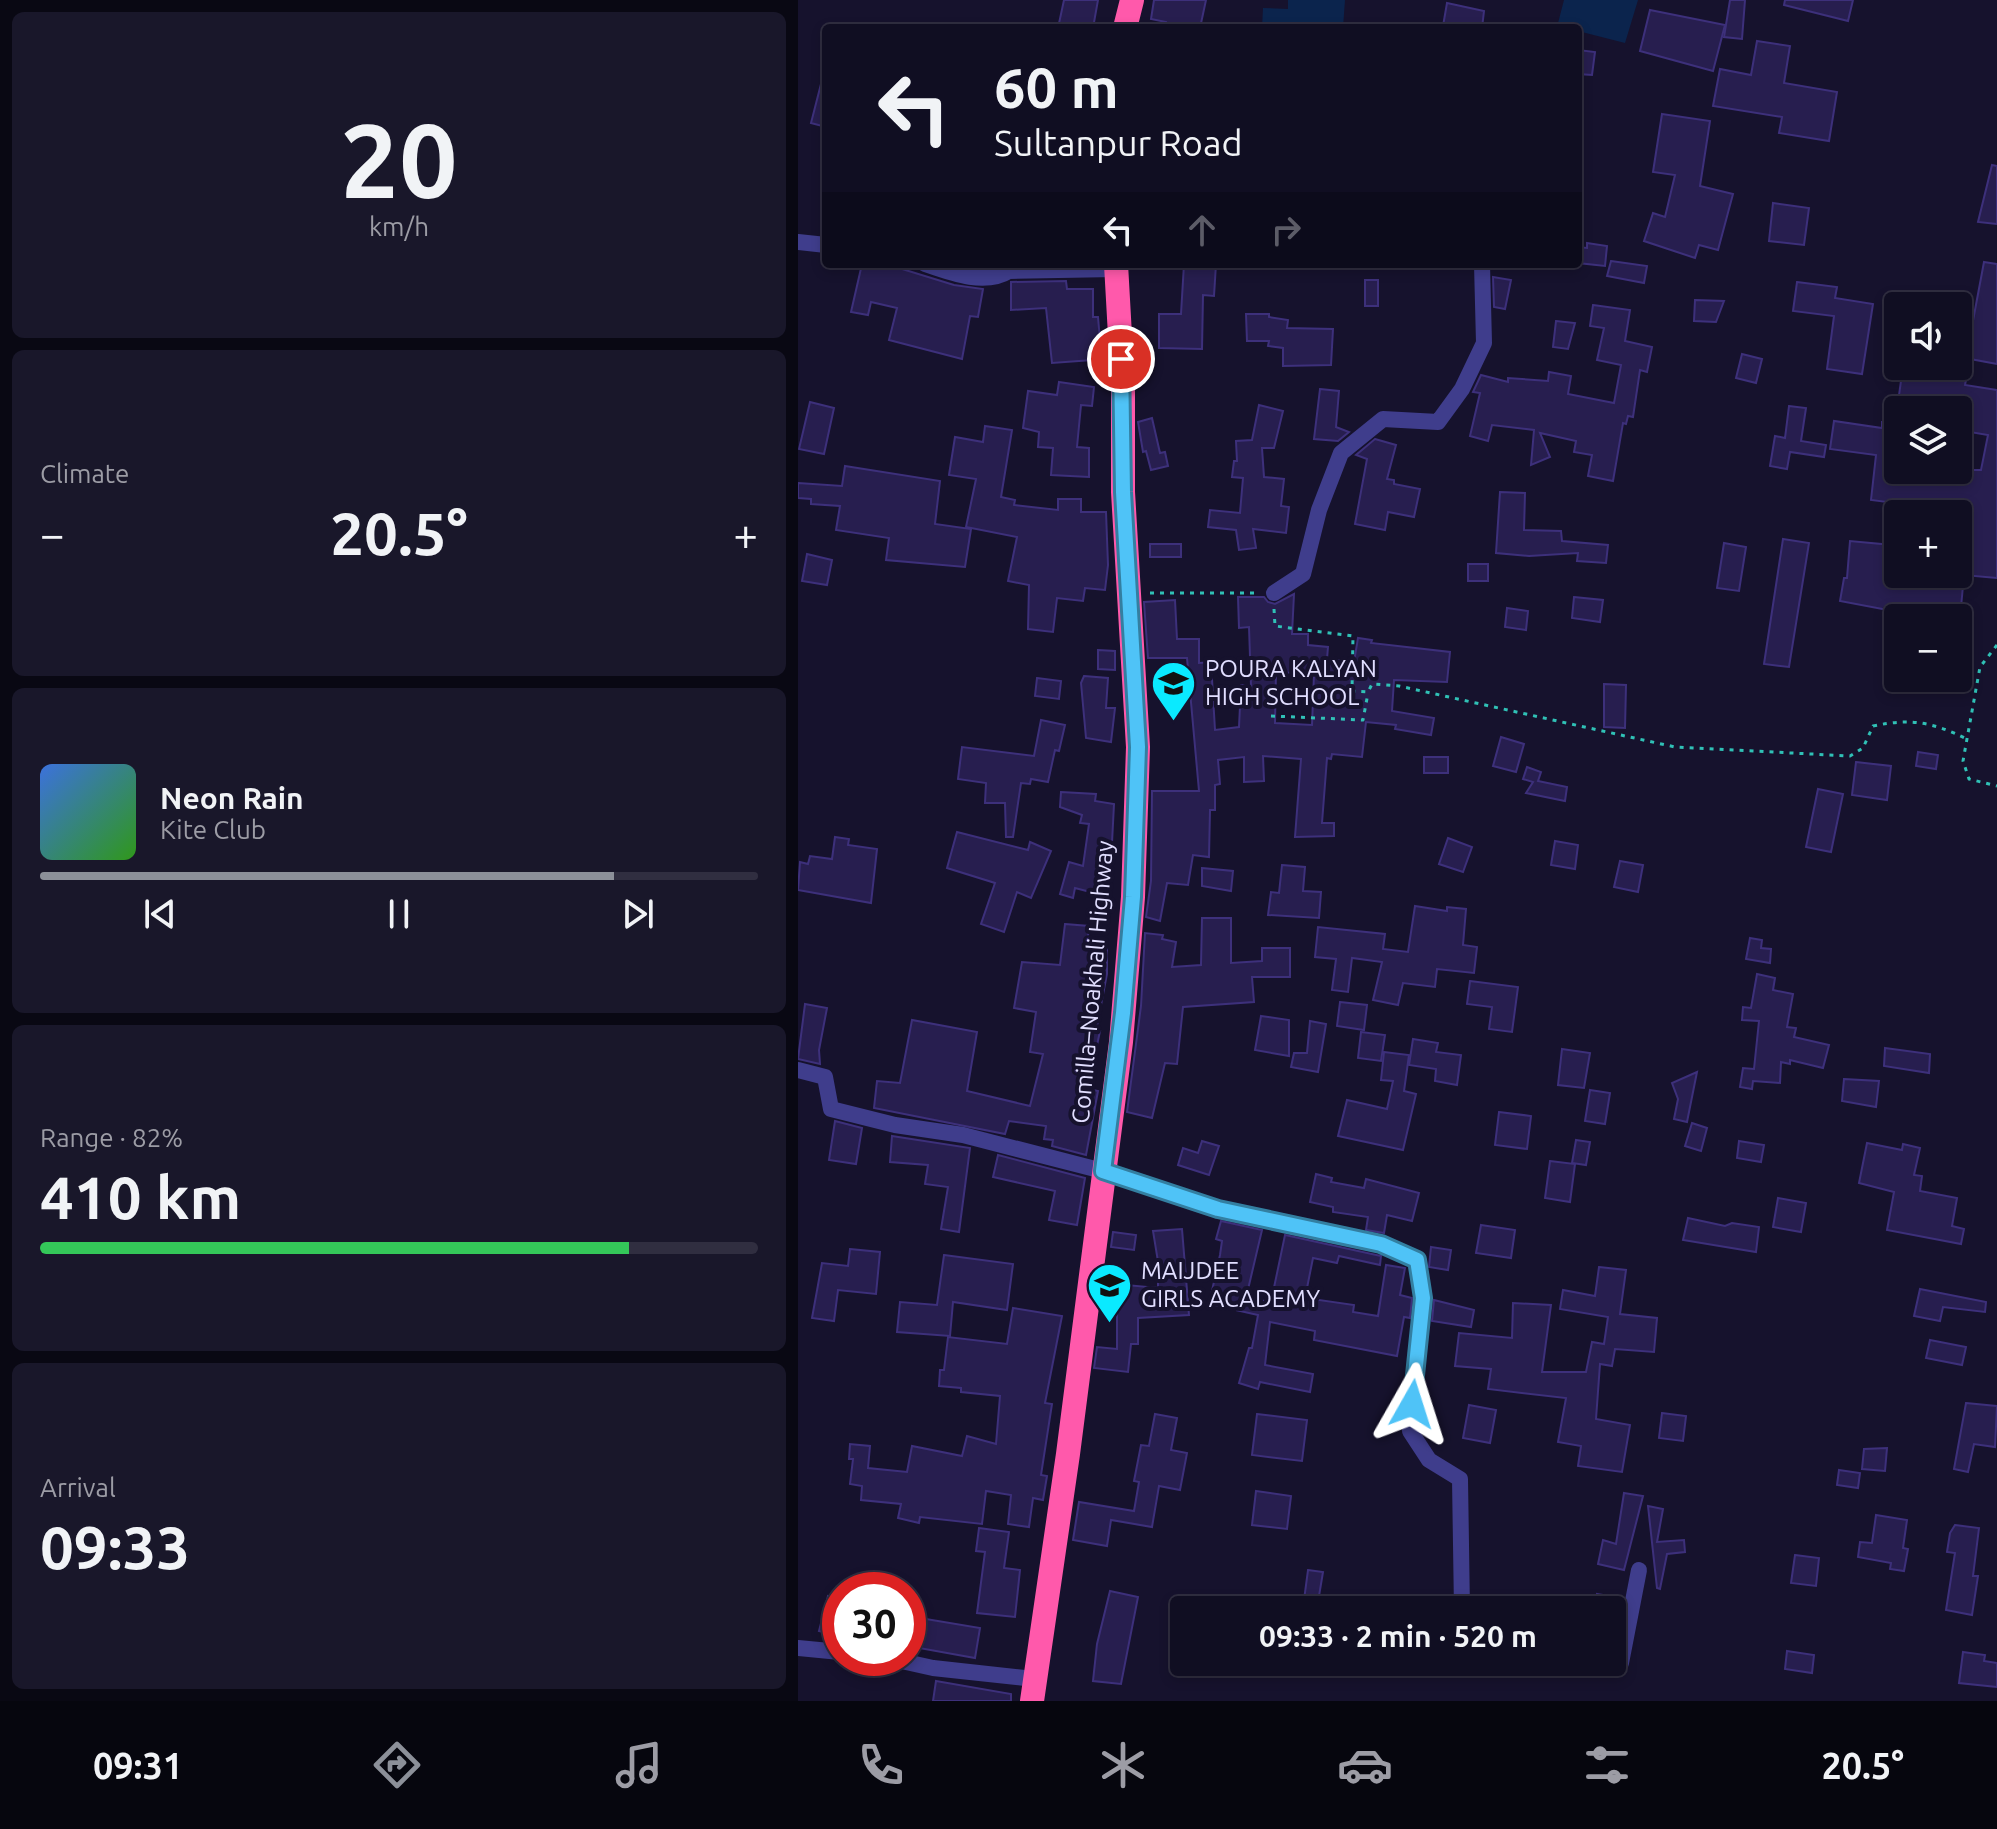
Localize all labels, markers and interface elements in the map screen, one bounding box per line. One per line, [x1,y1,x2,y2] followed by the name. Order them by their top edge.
[862,56,966,160] icon: left
[994,56,1119,119] text: 60 m
[340,101,458,218] text: 20
[994,122,1242,163] text: Sultanpur Road
[1096,208,1140,252] icon: left
[1180,208,1224,252] icon: ahead
[1264,208,1308,252] icon: right
[369,212,429,241] text: km/h
[1884,292,1972,692] map controls
[1884,292,1972,380] button: sound
[1087,325,1155,393] pin
[1099,337,1143,381] icon: arrive
[1884,396,1972,484] button: layers
[40,459,129,488] text: Climate
[330,499,468,566] text: 20.5°
[1884,500,1972,588] button: +
[40,509,65,558] text: −
[733,509,758,558] text: +
[1884,604,1972,692] button: −
[1205,655,1377,710] place label: POURA KALYAN HIGH SCHOOL
[1150,659,1198,722] school or university icon: POURA KALYAN HIGH SCHOOL
[160,781,304,815] text: Neon Rain
[160,815,266,844] text: Kite Club
[1067,839,1118,1125] street label: Comilla–Noakhali Highway
[138,892,182,936] icon: previous
[377,892,421,936] icon: pause
[616,892,660,936] icon: next
[40,1123,183,1152] text: Range · 82%
[40,1163,241,1230] text: 410 km
[1141,1257,1320,1312] place label: MAIJDEE GIRLS ACADEMY
[1086,1261,1134,1324] school or university icon: MAIJDEE GIRLS ACADEMY
[1370,1362,1454,1446] position arrow
[40,1473,116,1502] text: Arrival
[40,1513,190,1580] text: 09:33
[822,1572,926,1676] speed limit sign: 30
[1259,1619,1537,1653] text: 09:33 · 2 min · 520 m
[369,1737,425,1793] icon: directions
[611,1737,667,1793] icon: music
[853,1737,909,1793] icon: phone
[1095,1737,1151,1793] icon: climate
[1337,1737,1393,1793] icon: car
[1579,1737,1635,1793] icon: filters
[93,1745,183,1786] text: 09:31
[1821,1745,1904,1786] text: 20.5°

